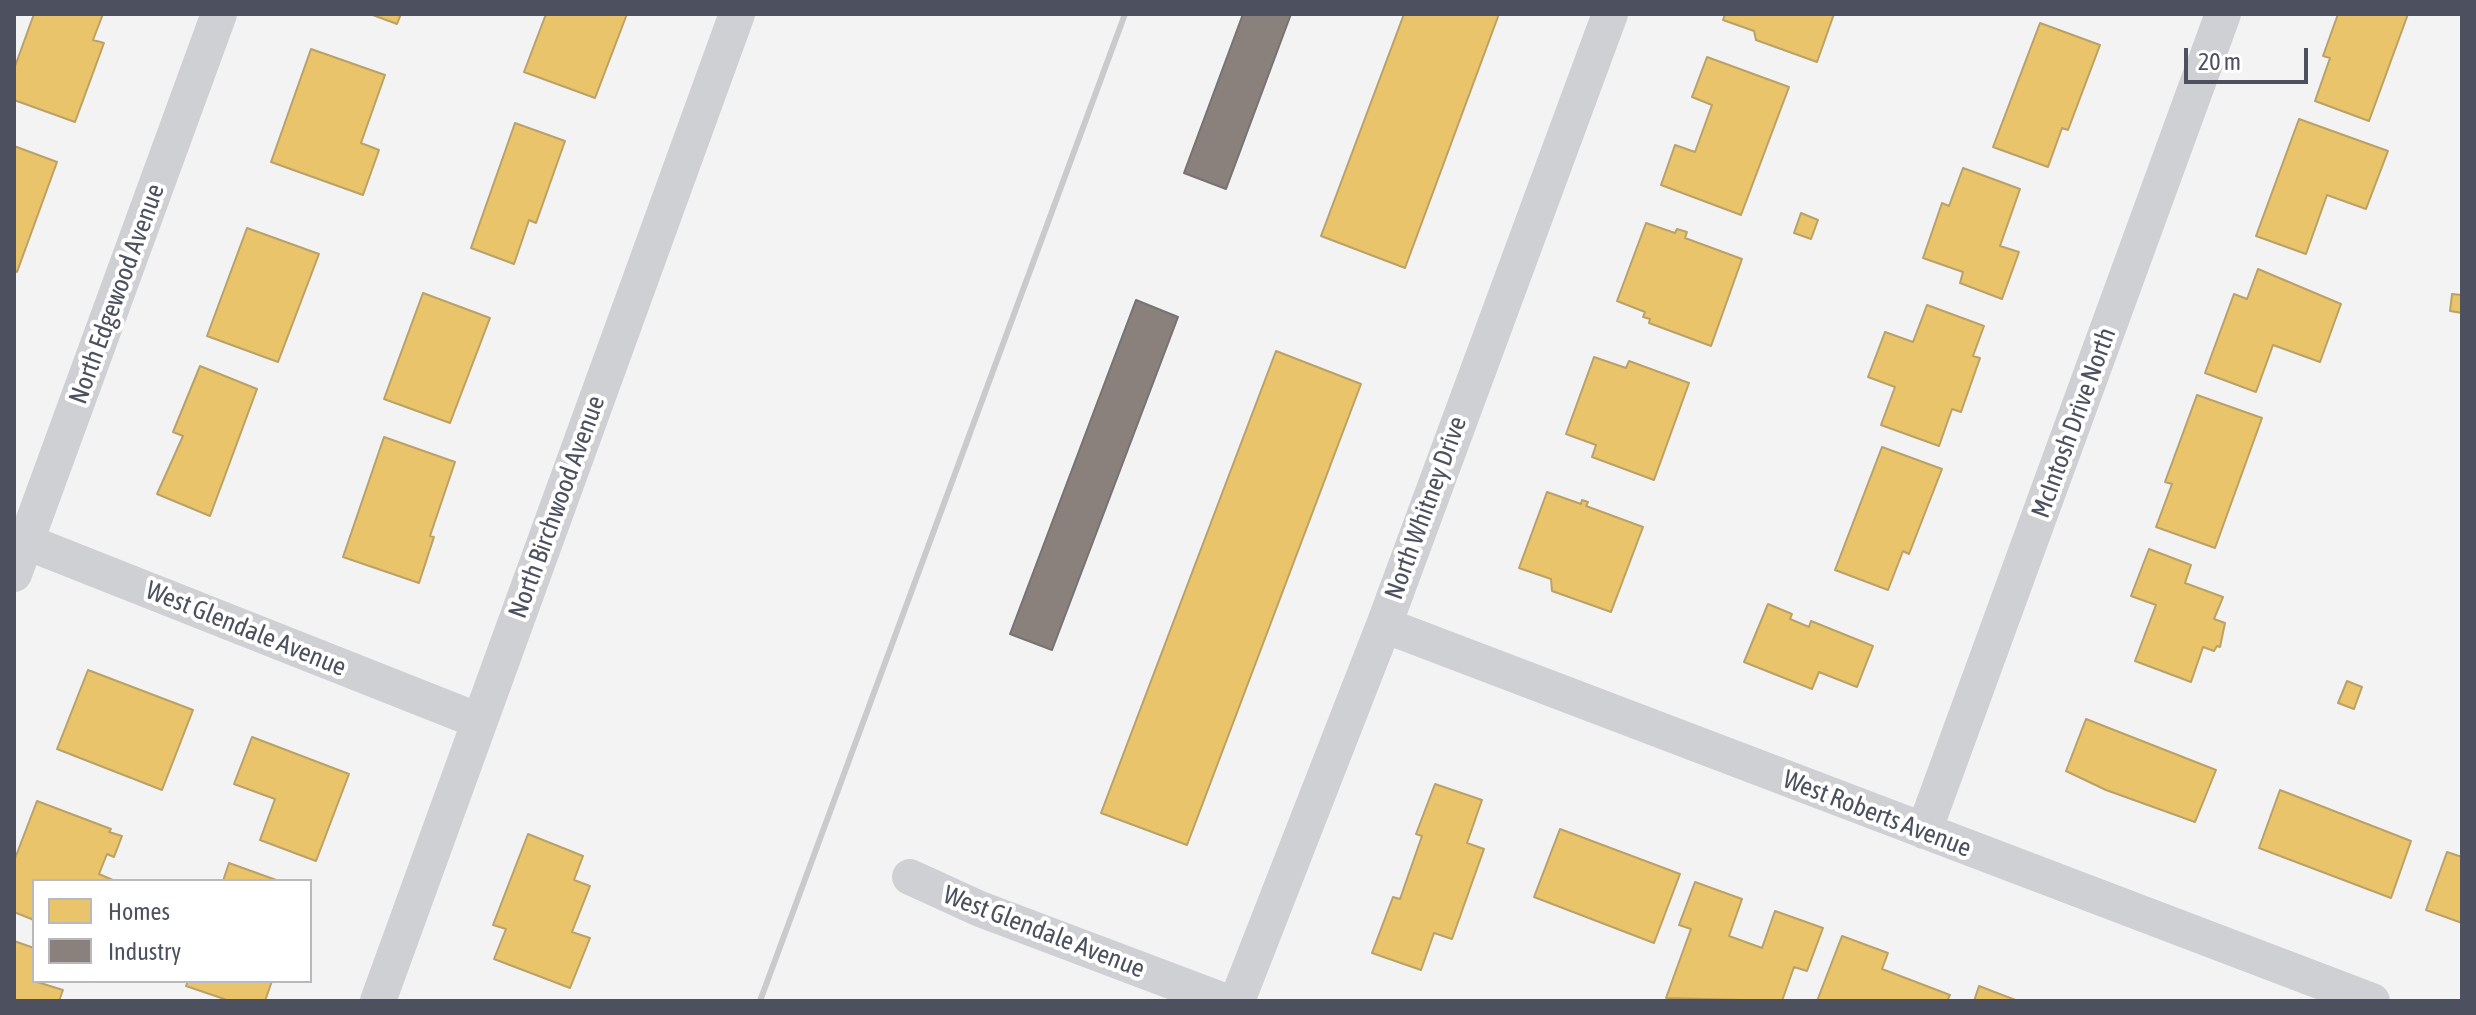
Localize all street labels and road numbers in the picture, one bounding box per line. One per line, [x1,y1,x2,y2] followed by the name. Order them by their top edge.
[63,180,171,408] street label: North Edgewood Avenue
[2025,324,2123,522] street label: McIntosh Drive North
[502,392,612,622] street label: North Birchwood Avenue
[1378,412,1474,604] street label: North Whitney Drive
[141,575,351,683] street label: West Glendale Avenue
[1778,764,1976,864] street label: West Roberts Avenue
[939,879,1149,985] street label: West Glendale Avenue

